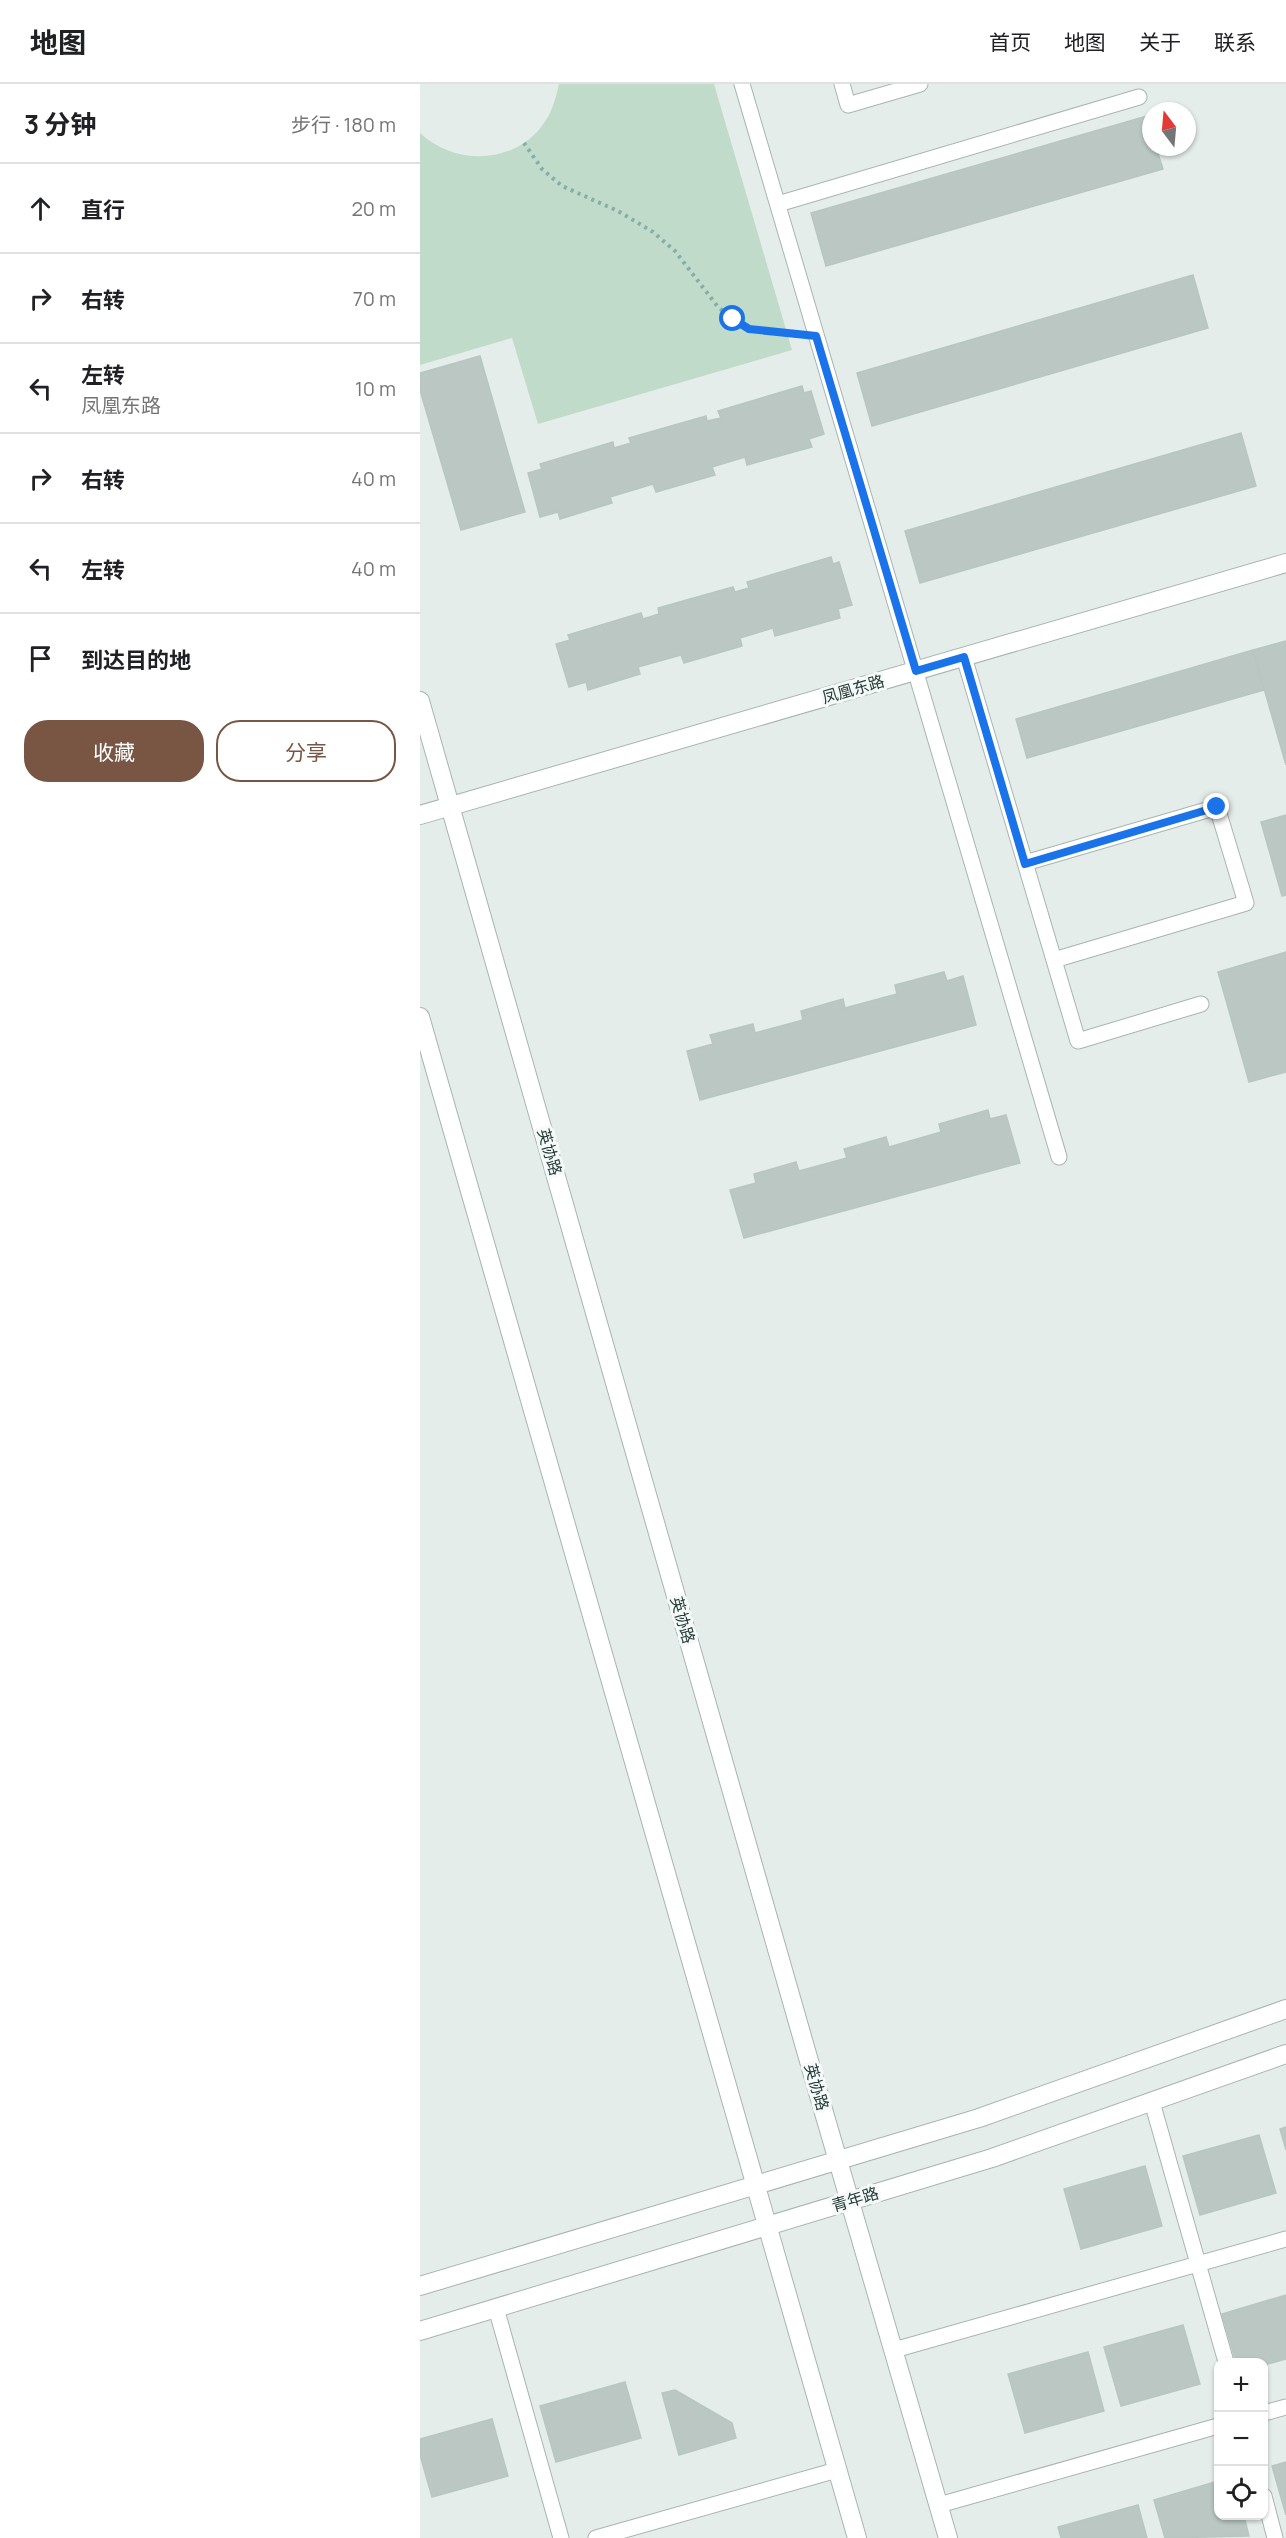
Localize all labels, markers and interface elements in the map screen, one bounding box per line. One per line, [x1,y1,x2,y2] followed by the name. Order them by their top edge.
[30,23,86,61] text: 地图
[989,28,1031,56] text: 首页
[1064,28,1106,56] text: 地图
[1139,28,1181,56] text: 关于
[1214,28,1256,56] text: 联系
[1142,102,1196,156] north arrow
[24,106,96,142] text: 3 分钟
[291,111,396,138] text: 步行 · 180 m
[24,192,57,225] icon: ahead
[81,195,125,225] text: 直行
[351,195,396,222] text: 20 m
[24,282,57,315] icon: right
[81,285,125,315] text: 右转
[353,285,396,312] text: 70 m
[719,305,745,331] route start
[81,360,125,390] text: 左转
[24,372,57,405] icon: left
[355,375,396,402] text: 10 m
[81,392,161,419] text: 凤凰东路
[24,462,57,495] icon: right
[81,465,125,495] text: 右转
[351,465,396,492] text: 40 m
[24,552,57,585] icon: left
[81,555,125,585] text: 左转
[351,555,396,582] text: 40 m
[24,642,57,675] icon: arrive
[81,645,191,675] text: 到达目的地
[819,670,887,708] street label: 凤凰东路
[24,720,204,782] button: 收藏
[216,720,396,782] button: 分享
[1203,793,1229,819] route end
[533,1126,567,1178] street label: 英协路
[666,1594,700,1646] street label: 英协路
[800,2061,834,2113] street label: 英协路
[829,2181,881,2217] street label: 青年路
[1214,2358,1268,2520] map controls
[1214,2358,1268,2412] button: +
[1214,2412,1268,2466] button: −
[1214,2466,1268,2520] button: locate

